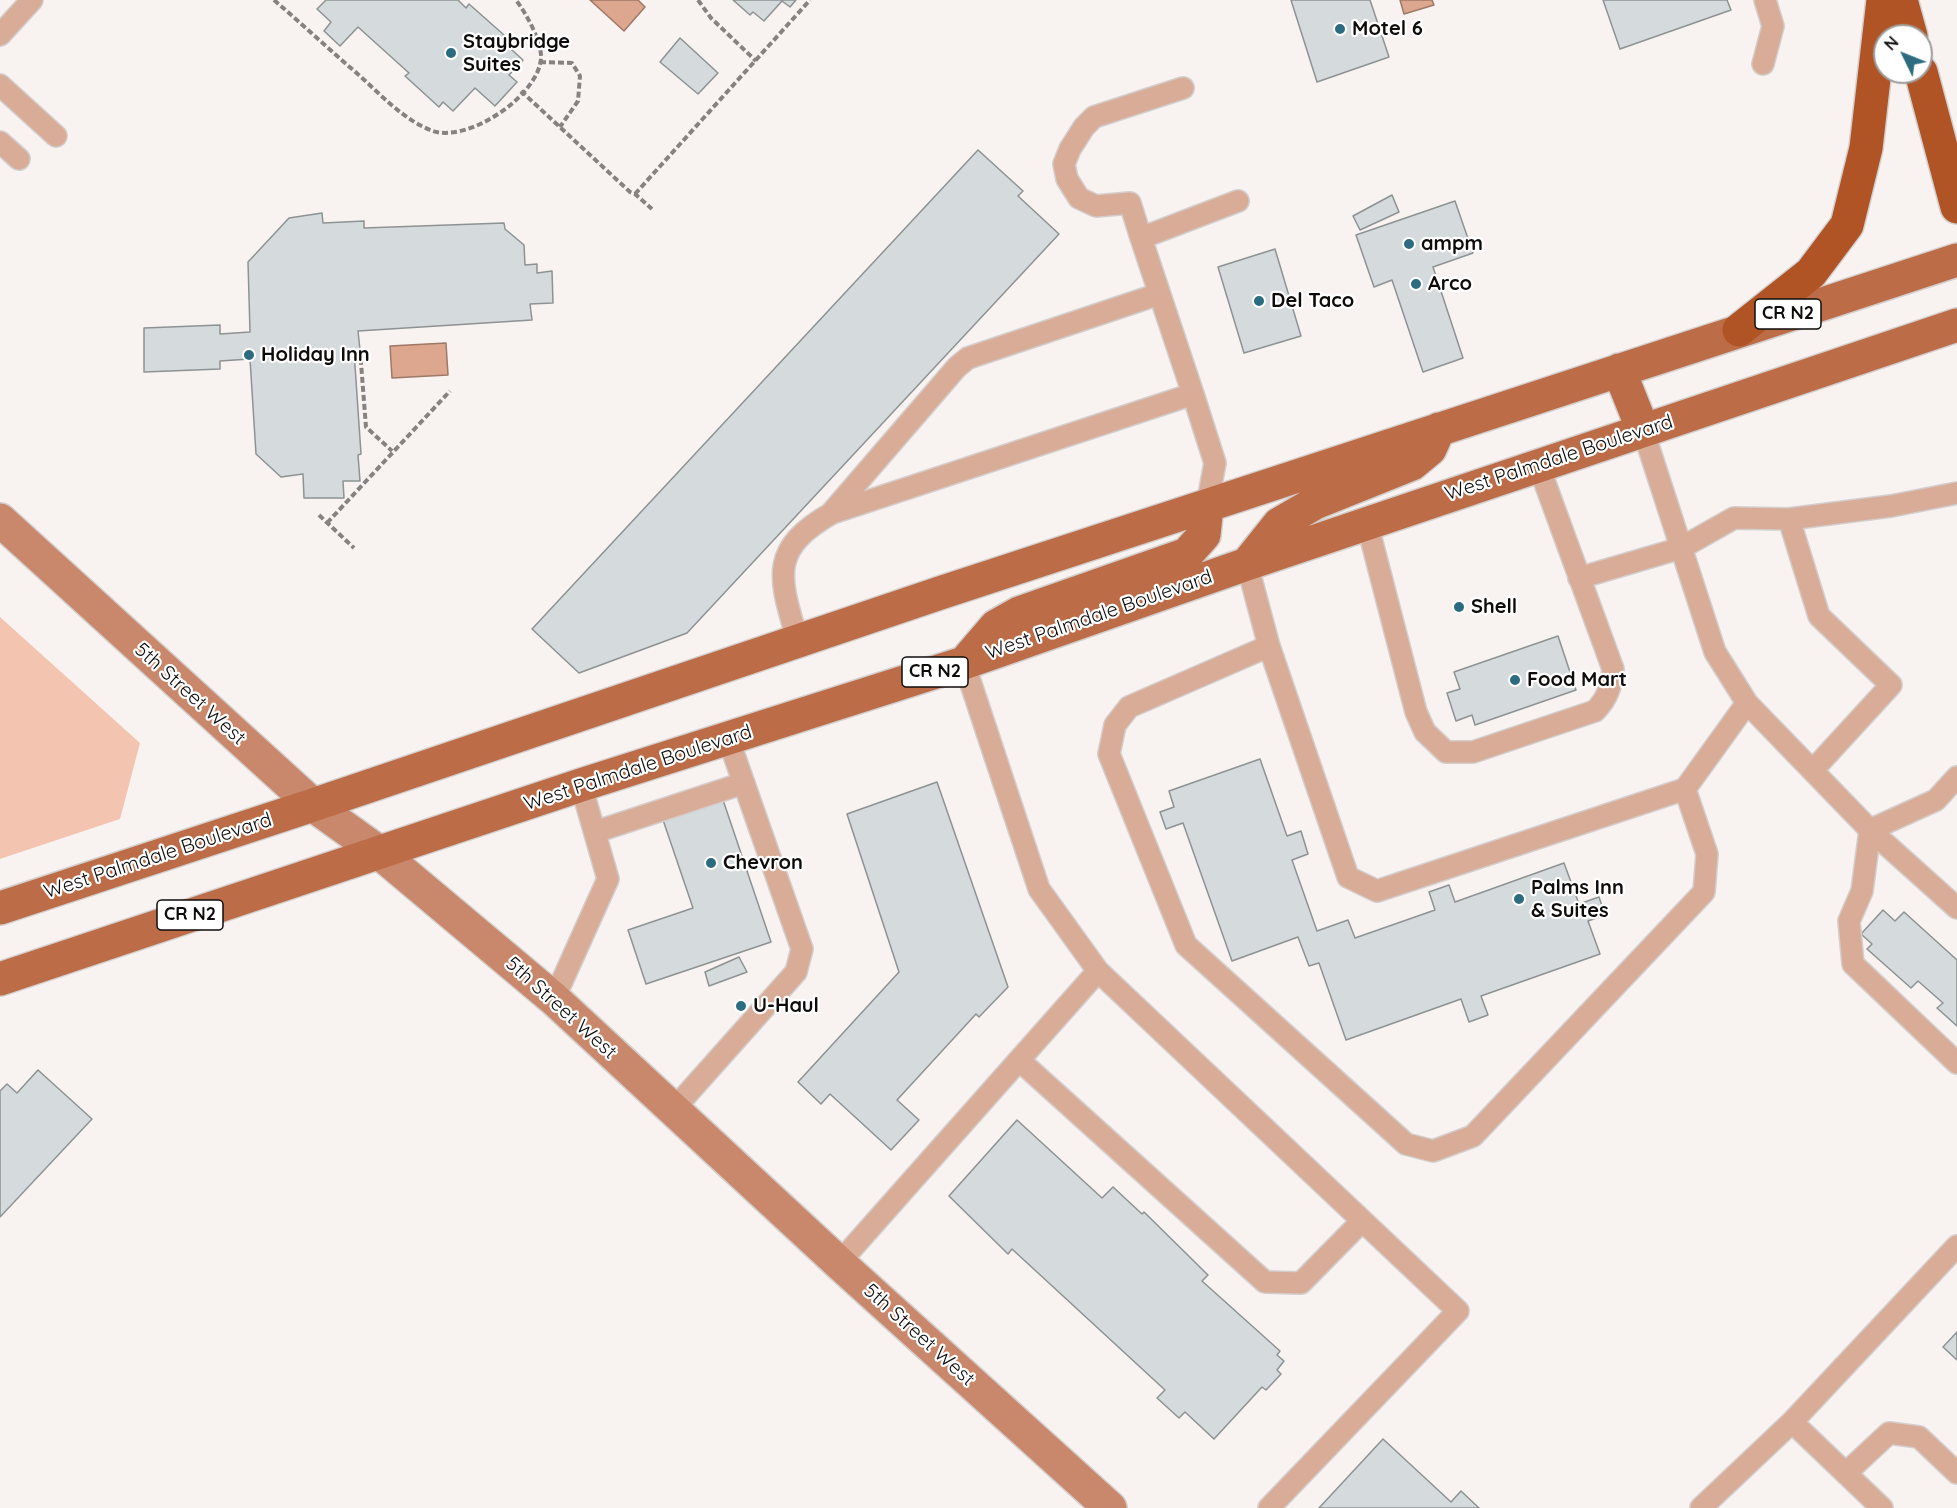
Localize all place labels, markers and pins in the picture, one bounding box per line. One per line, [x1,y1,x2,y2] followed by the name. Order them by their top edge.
[1352,17,1423,41] place label: Motel 6
[1333,22,1347,36] marker: Motel 6
[463,30,570,77] place label: Staybridge Suites
[444,46,458,60] marker: Staybridge Suites
[1421,232,1483,256] place label: ampm
[1402,237,1416,251] marker: ampm
[1428,272,1472,296] place label: Arco
[1409,277,1423,291] marker: Arco
[1271,289,1354,313] place label: Del Taco
[1252,294,1266,308] marker: Del Taco
[261,343,370,367] place label: Holiday Inn
[242,348,256,362] marker: Holiday Inn
[1471,595,1517,619] place label: Shell
[1452,600,1466,614] marker: Shell
[1527,668,1627,692] place label: Food Mart
[1508,673,1522,687] marker: Food Mart
[723,851,803,875] place label: Chevron
[704,856,718,870] marker: Chevron
[1531,876,1624,923] place label: Palms Inn & Suites
[1512,892,1526,906] marker: Palms Inn & Suites
[753,994,819,1018] place label: U-Haul
[734,999,748,1013] marker: U-Haul

